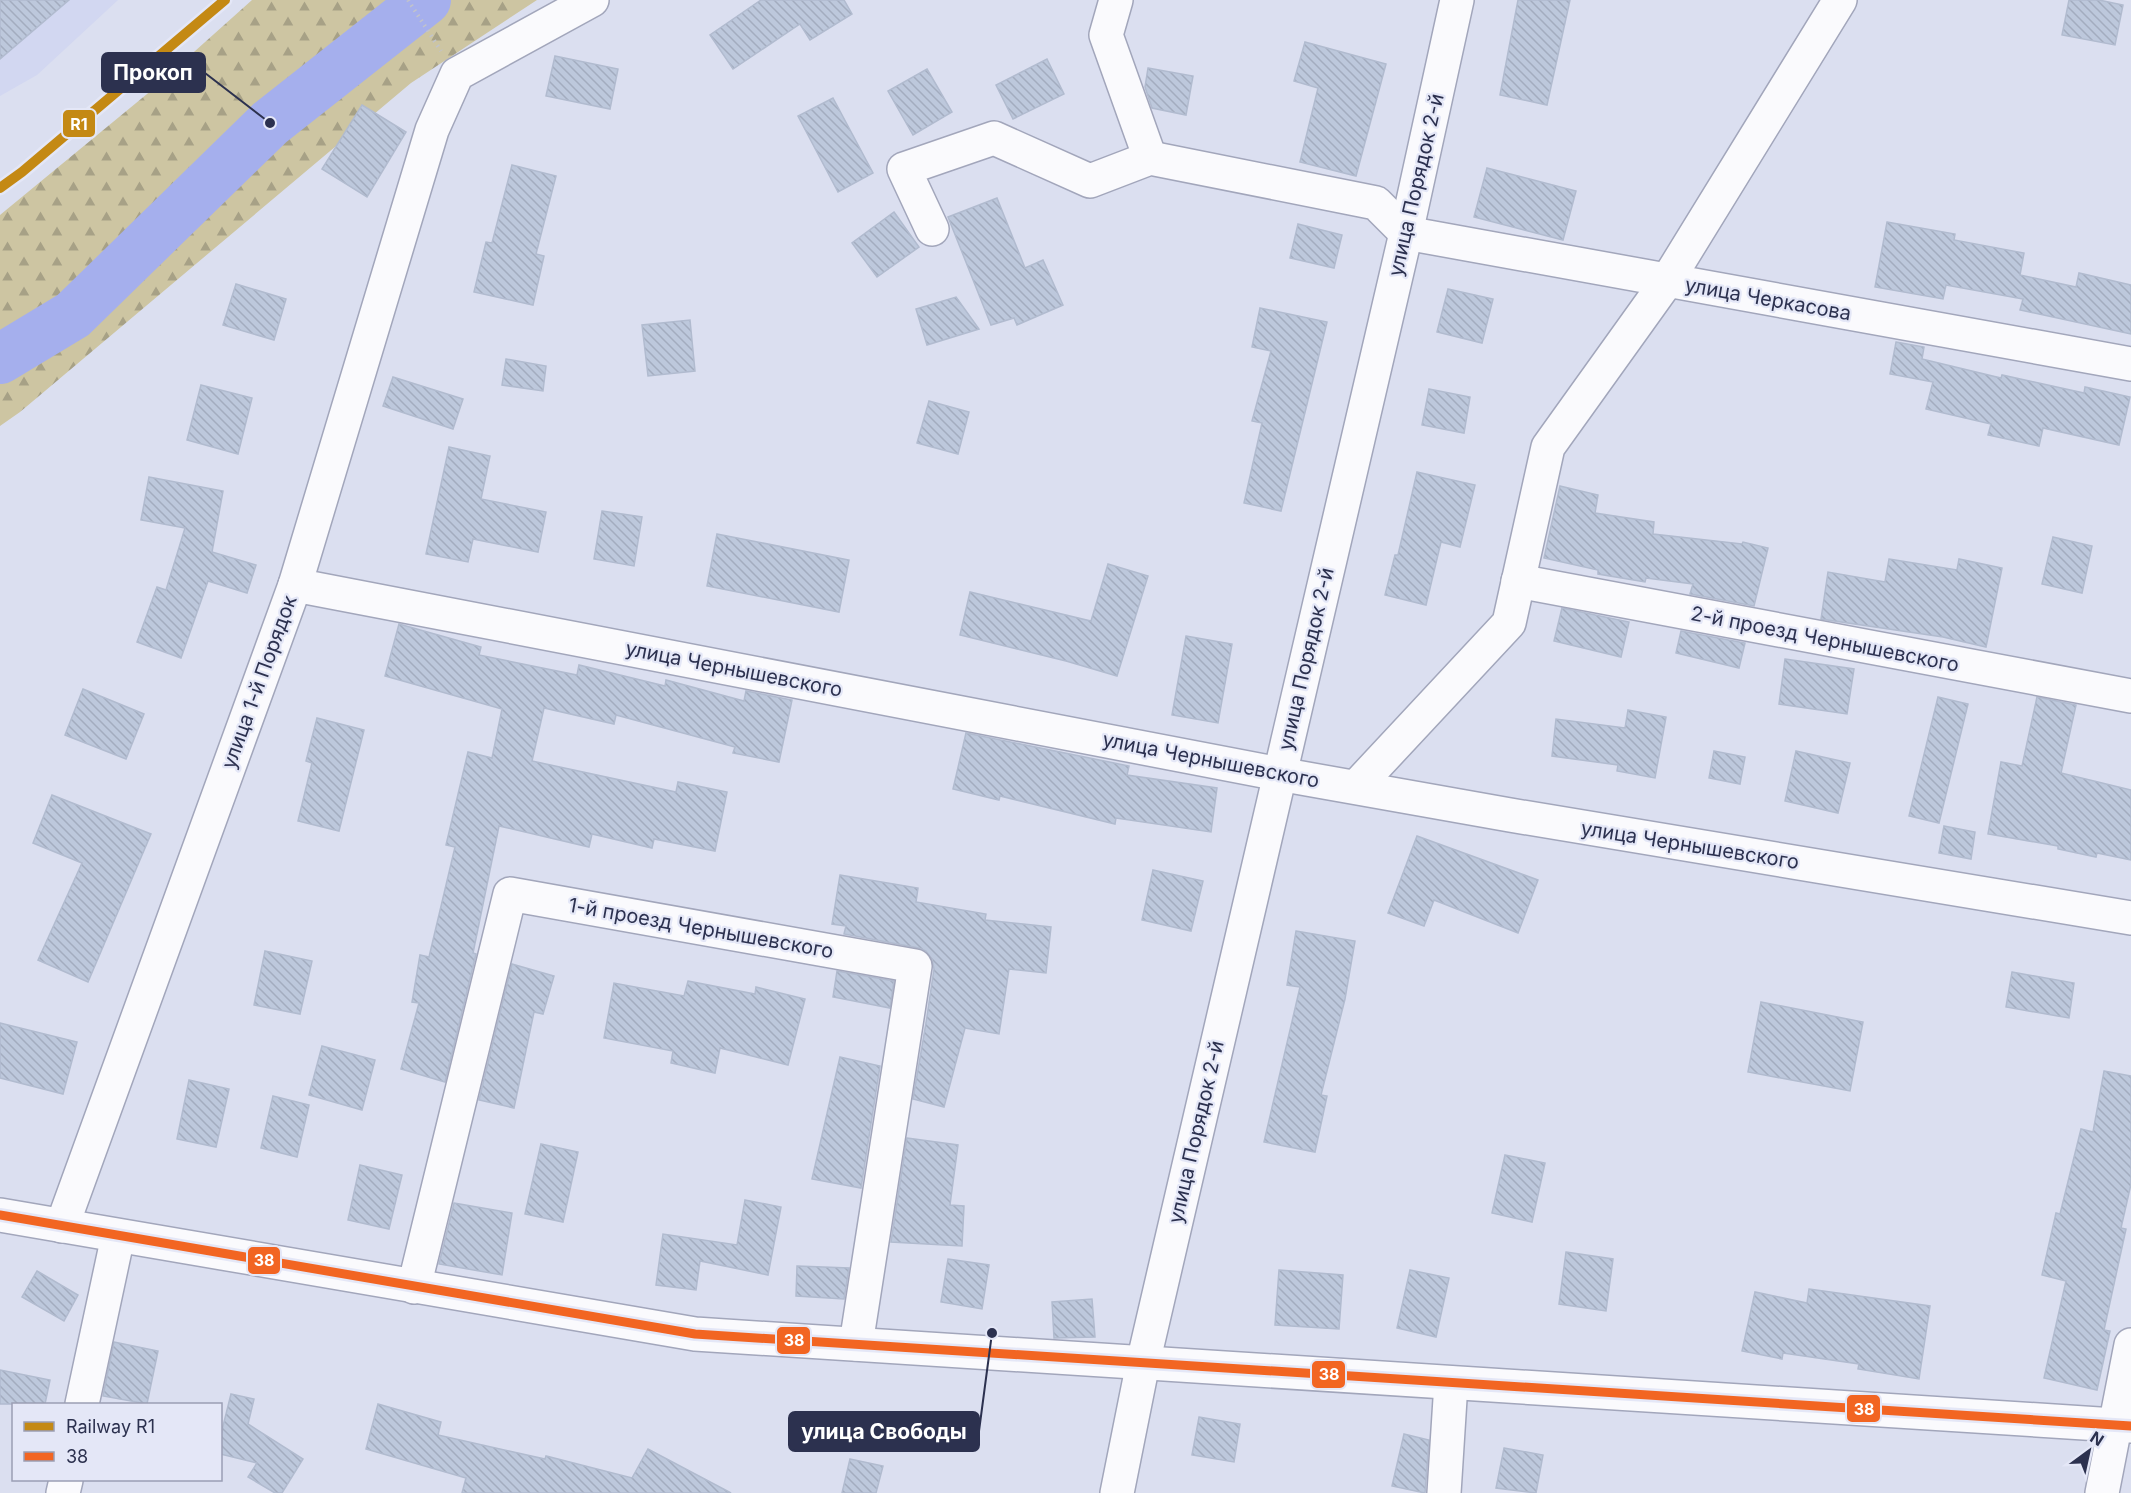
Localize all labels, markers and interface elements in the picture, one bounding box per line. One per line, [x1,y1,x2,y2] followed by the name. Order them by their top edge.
[102,53,205,92] callout: Прокоп
[113,60,193,85] text: Прокоп
[1383,91,1449,279] street label: улица Порядок 2-й
[62,109,96,138] line badge: R1
[70,114,88,134] text: R1
[1683,273,1853,325] street label: улица Черкасова
[1273,565,1339,753] street label: улица Порядок 2-й
[216,592,302,772] street label: улица 1-й Порядок
[1689,601,1961,677] street label: 2-й проезд Чернышевского
[623,636,845,702] street label: улица Чернышевского
[1100,727,1322,793] street label: улица Чернышевского
[1579,816,1801,874] street label: улица Чернышевского
[567,893,835,963] street label: 1-й проезд Чернышевского
[1163,1038,1229,1226] street label: улица Порядок 2-й
[247,1246,281,1275] line badge: 38
[254,1250,274,1270] text: 38
[776,1326,811,1355] line badge: 38
[784,1330,804,1350] text: 38
[1311,1360,1346,1389] line badge: 38
[1319,1364,1339,1384] text: 38
[1846,1394,1881,1423] line badge: 38
[1854,1399,1874,1419] text: 38
[12,1403,222,1481] legend
[789,1412,979,1451] callout: улица Свободы
[66,1416,155,1437] text: Railway R1
[801,1419,967,1444] text: улица Свободы
[2059,1421,2119,1481] north arrow
[2087,1427,2108,1450] text: N
[66,1446,88,1467] text: 38

